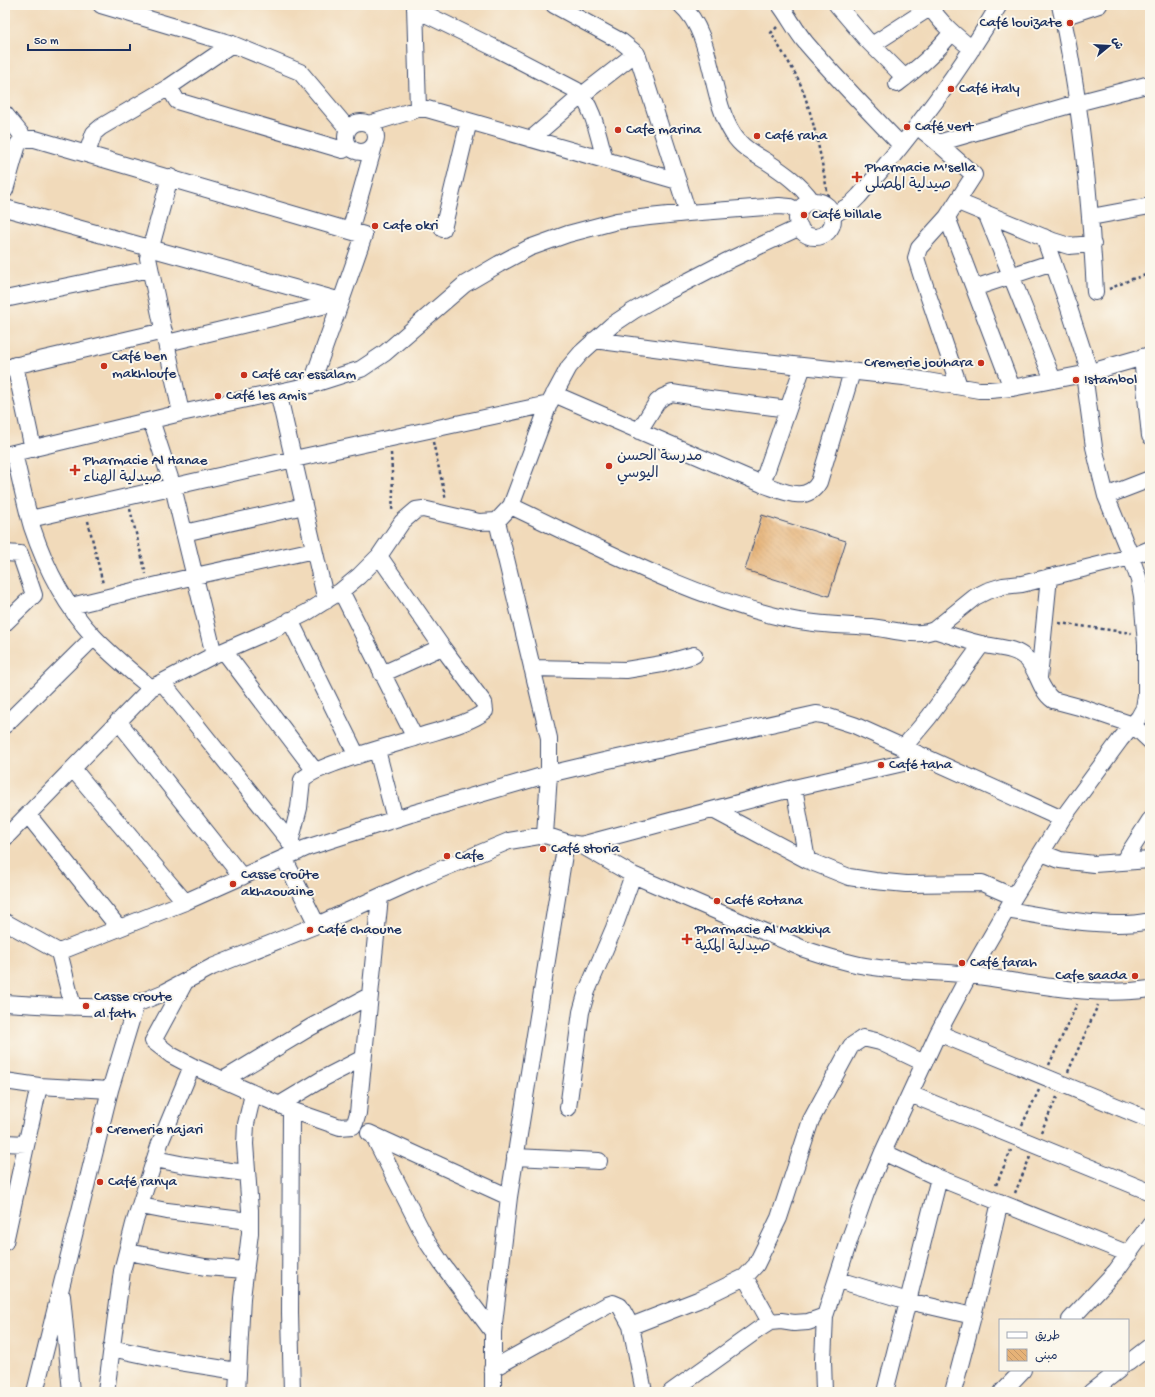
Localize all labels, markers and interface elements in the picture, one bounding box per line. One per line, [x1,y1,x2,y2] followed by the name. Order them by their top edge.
[979,14,1062,32] place label: Café louizate
[1065,18,1075,28] marker: Café louizate
[28,26,130,52] scale bar
[1089,26,1129,66] north arrow
[34,35,59,49] text: 50 m
[1109,36,1124,51] text: ش
[959,80,1020,98] place label: Café italy
[946,84,956,94] marker: Café italy
[915,118,975,136] place label: Café vert
[626,121,702,139] place label: Cafe marina
[902,122,912,132] marker: Café vert
[613,125,623,135] marker: Cafe marina
[765,127,828,145] place label: Café raha
[752,131,762,141] marker: Café raha
[864,159,977,194] place label: Pharmacie M'sella صيدلية المصلى
[852,172,862,182] marker: Pharmacie M'sella صيدلية المصلى
[812,206,882,224] place label: Café billale
[799,210,809,220] marker: Café billale
[383,217,438,235] place label: Cafe okri
[370,221,380,231] marker: Cafe okri
[112,348,176,383] place label: Café ben makhloufe
[864,354,974,372] place label: Cremerie jouhara
[976,358,986,368] marker: Cremerie jouhara
[99,361,109,371] marker: Café ben makhloufe
[252,366,356,384] place label: Café car essalam
[239,370,249,380] marker: Café car essalam
[1084,371,1137,389] place label: Istambol
[1071,375,1081,385] marker: Istambol
[226,387,307,405] place label: Café les amis
[213,391,223,401] marker: Café les amis
[617,448,702,485] place label: مدرسة الحسن اليوسي
[82,452,208,487] place label: Pharmacie Al Hanae صيدلية الهناء
[604,461,614,471] marker: مدرسة الحسن اليوسي
[70,465,80,475] marker: Pharmacie Al Hanae صيدلية الهناء
[889,756,953,774] place label: Café taha
[876,760,886,770] marker: Café taha
[551,840,620,858] place label: Café storia
[538,844,548,854] marker: Café storia
[455,847,484,865] place label: Cafe
[442,851,452,861] marker: Cafe
[241,866,319,901] place label: Casse croûte akhaouaine
[228,879,238,889] marker: Casse croûte akhaouaine
[725,892,804,910] place label: Café Rotana
[712,896,722,906] marker: Café Rotana
[318,921,402,939] place label: Café chaoune
[694,921,831,956] place label: Pharmacie Al Makkiya صيدلية المكية
[305,925,315,935] marker: Café chaoune
[682,934,692,944] marker: Pharmacie Al Makkiya صيدلية المكية
[970,954,1037,972] place label: Café farah
[957,958,967,968] marker: Café farah
[1055,967,1128,985] place label: Cafe saada
[1130,971,1140,981] marker: Cafe saada
[94,988,172,1023] place label: Casse croute al fath
[81,1001,91,1011] marker: Casse croute al fath
[107,1121,203,1139] place label: Cremerie najari
[94,1125,104,1135] marker: Cremerie najari
[108,1173,177,1191] place label: Café ranya
[95,1177,105,1187] marker: Café ranya
[999,1319,1129,1371] legend
[1035,1330,1060,1344] text: طريق
[1035,1350,1058,1364] text: مبنى

